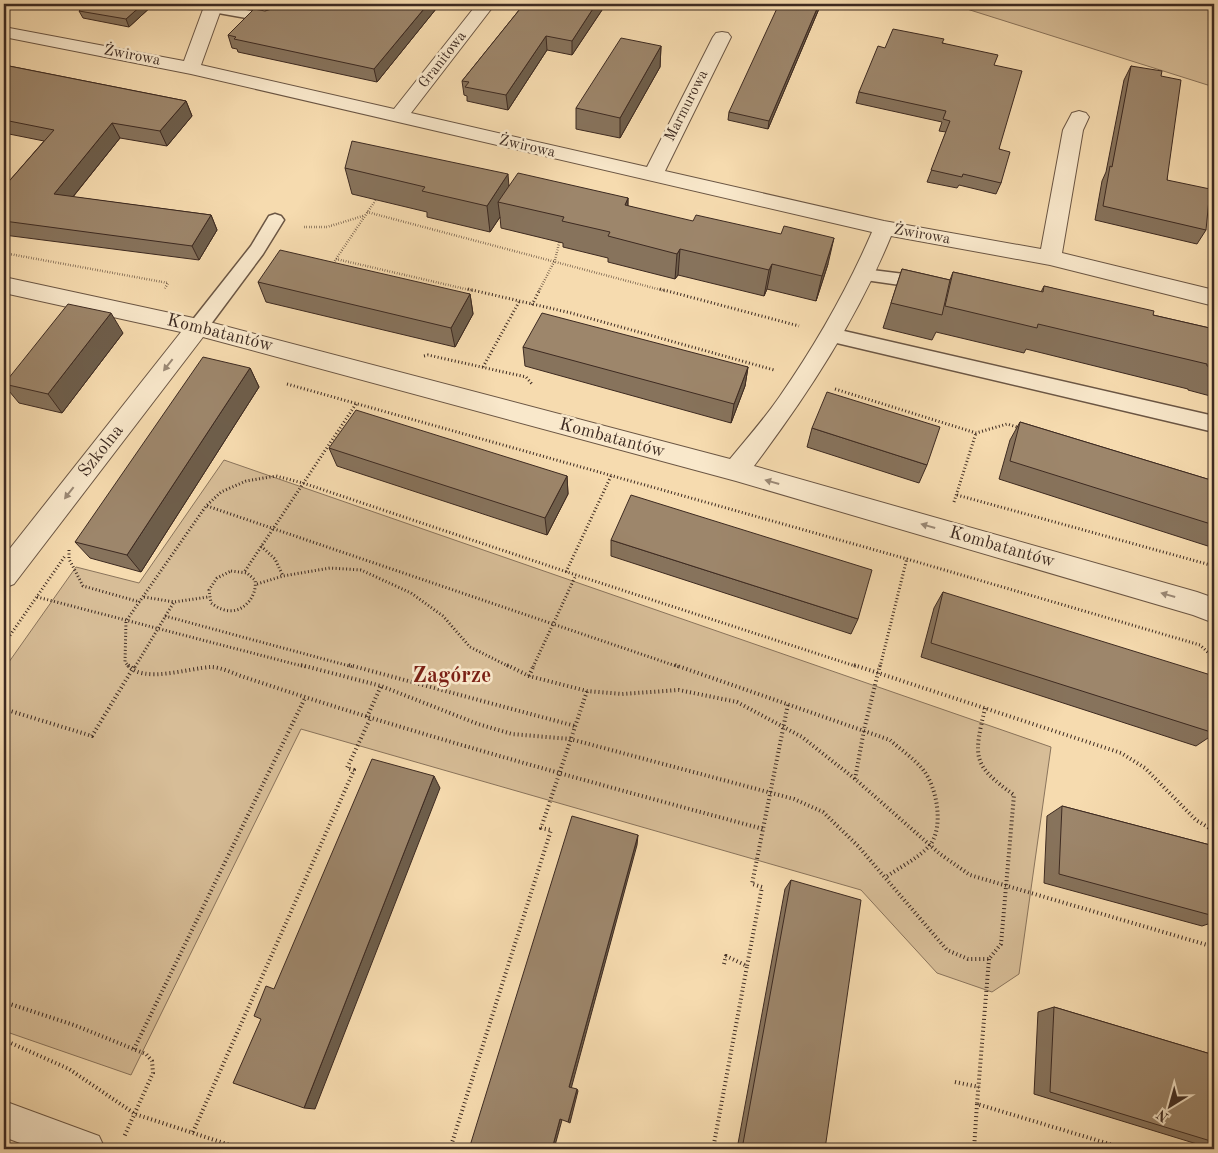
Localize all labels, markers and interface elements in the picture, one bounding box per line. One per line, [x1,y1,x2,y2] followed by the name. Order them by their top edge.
[416,28,470,91] street label: Granitowa
[102,40,163,69] street label: Żwirowa
[663,67,712,144] street label: Marmurowa
[497,130,558,161] street label: Żwirowa
[892,220,953,247] street label: Żwirowa
[165,311,275,355] street label: Kombatantów
[163,358,174,371] one-way arrow
[557,415,667,461] street label: Kombatantów
[75,421,127,481] street label: Szkolna
[764,477,779,485] one-way arrow
[63,486,74,499] one-way arrow
[920,522,935,530] one-way arrow
[947,523,1057,571] street label: Kombatantów
[1161,591,1176,599] one-way arrow
[413,665,491,687] district label: Zagórze
[1146,1080,1196,1130] north arrow
[1154,1107,1171,1124] text: N

